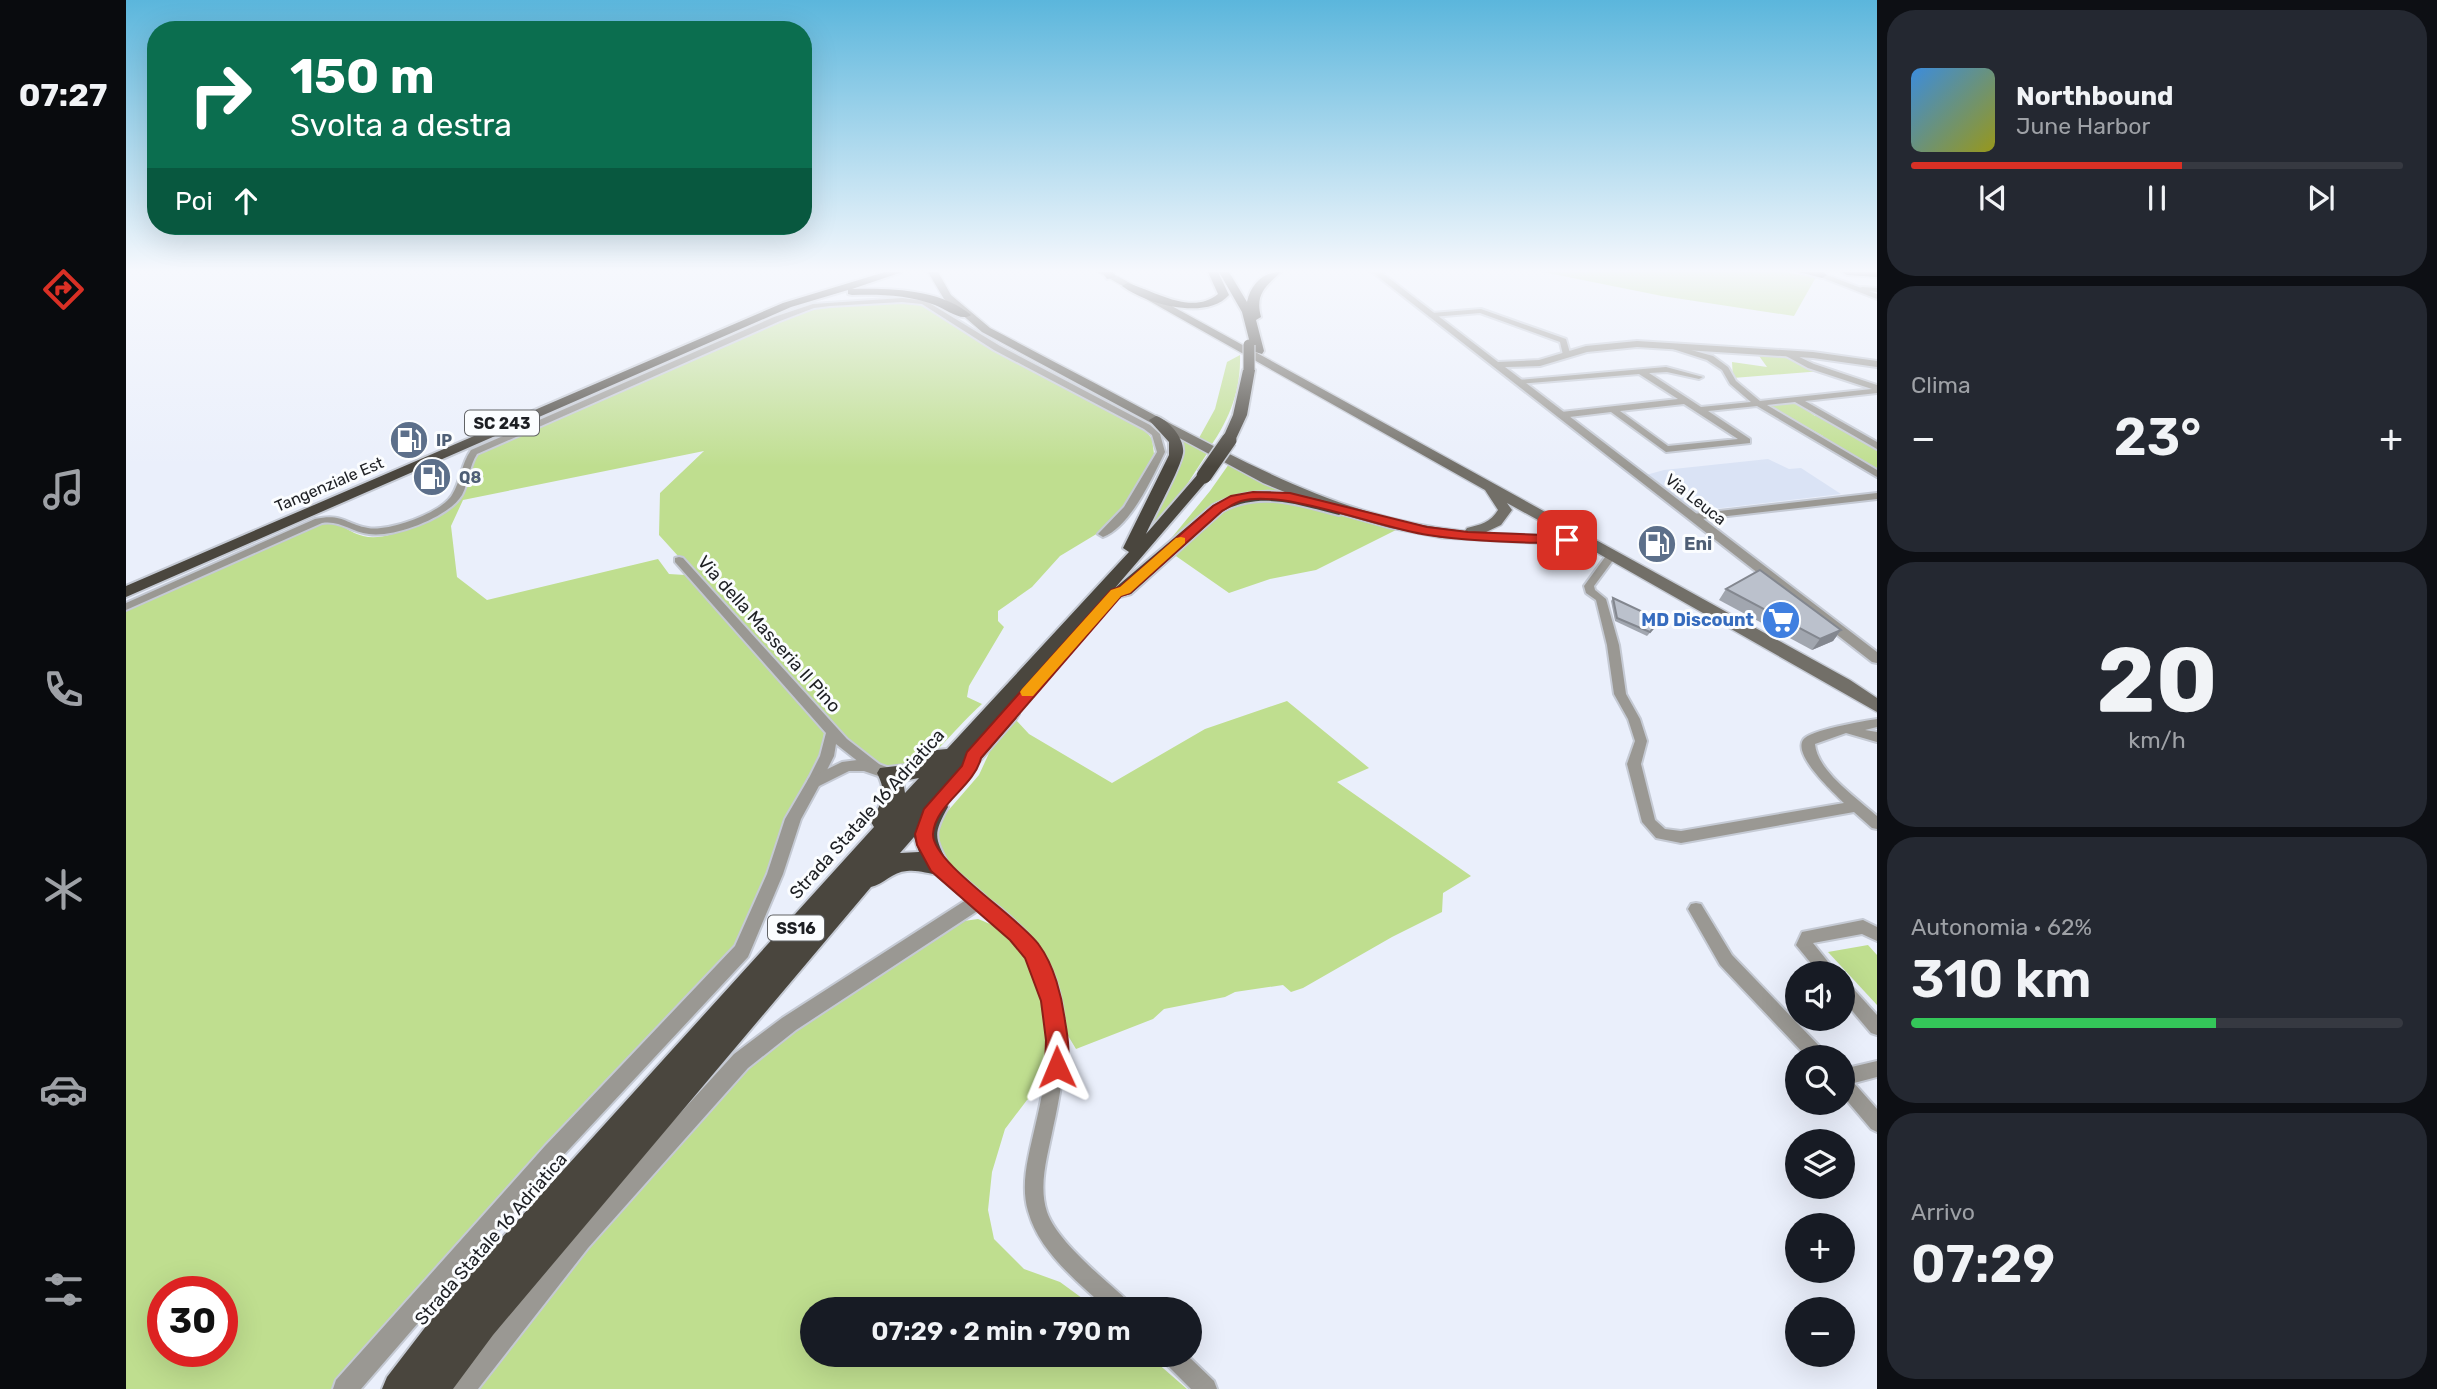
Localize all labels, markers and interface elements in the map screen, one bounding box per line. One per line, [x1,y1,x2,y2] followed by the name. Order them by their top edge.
[290,47,435,105] text: 150 m
[175,49,266,140] icon: right
[19,76,107,114] text: 07:27
[2016,81,2174,112] text: Northbound
[290,106,512,144] text: Svolta a destra
[2016,112,2150,140] text: June Harbor
[1974,179,2012,217] icon: previous
[2138,179,2176,217] icon: pause
[2302,179,2340,217] icon: next
[227,182,265,220] icon: ahead
[175,186,213,217] text: Poi
[39,265,88,314] icon: directions
[1911,371,1971,399] text: Clima
[2114,406,2201,468] text: 23°
[465,410,539,436] road number: SC 243
[1911,415,1936,461] text: −
[2379,415,2403,461] text: +
[388,419,430,461] fuel station icon: IP
[436,431,452,450] place label: IP
[272,453,386,516] street label: Tangenziale Est
[411,456,453,498] fuel station icon: Q8
[39,465,88,514] icon: music
[459,468,481,487] place label: Q8
[1661,470,1730,529] street label: Via Leuca
[1537,510,1597,570] pin
[1548,521,1586,559] icon: arrive
[1636,523,1678,565] fuel station icon: Eni
[1684,533,1712,555] place label: Eni
[693,551,845,717] street label: Via della Masseria Il Pino
[1760,599,1802,641] supermarket icon: MD Discount
[1641,609,1754,631] place label: MD Discount
[2096,626,2218,734] text: 20
[39,665,88,714] icon: phone
[785,724,949,904] street label: Strada Statale 16 Adriatica
[2128,726,2186,754] text: km/h
[39,865,88,914] icon: climate
[1911,913,2092,941] text: Autonomia · 62%
[768,916,824,940] road number: SS16
[1911,948,2092,1010] text: 310 km
[1785,961,1855,1367] map controls
[1785,961,1855,1031] button: sound
[1020,1030,1094,1104] position arrow
[1785,1045,1855,1115] button: search
[39,1065,88,1114] icon: car
[1785,1129,1855,1199] button: layers
[410,1148,572,1330] street label: Strada Statale 16 Adriatica
[1911,1198,1975,1226] text: Arrivo
[1785,1213,1855,1283] button: +
[1911,1233,2055,1295] text: 07:29
[39,1265,88,1314] icon: filters
[147,1276,238,1367] speed limit sign: 30
[1785,1297,1855,1367] button: −
[871,1316,1131,1347] text: 07:29 · 2 min · 790 m

